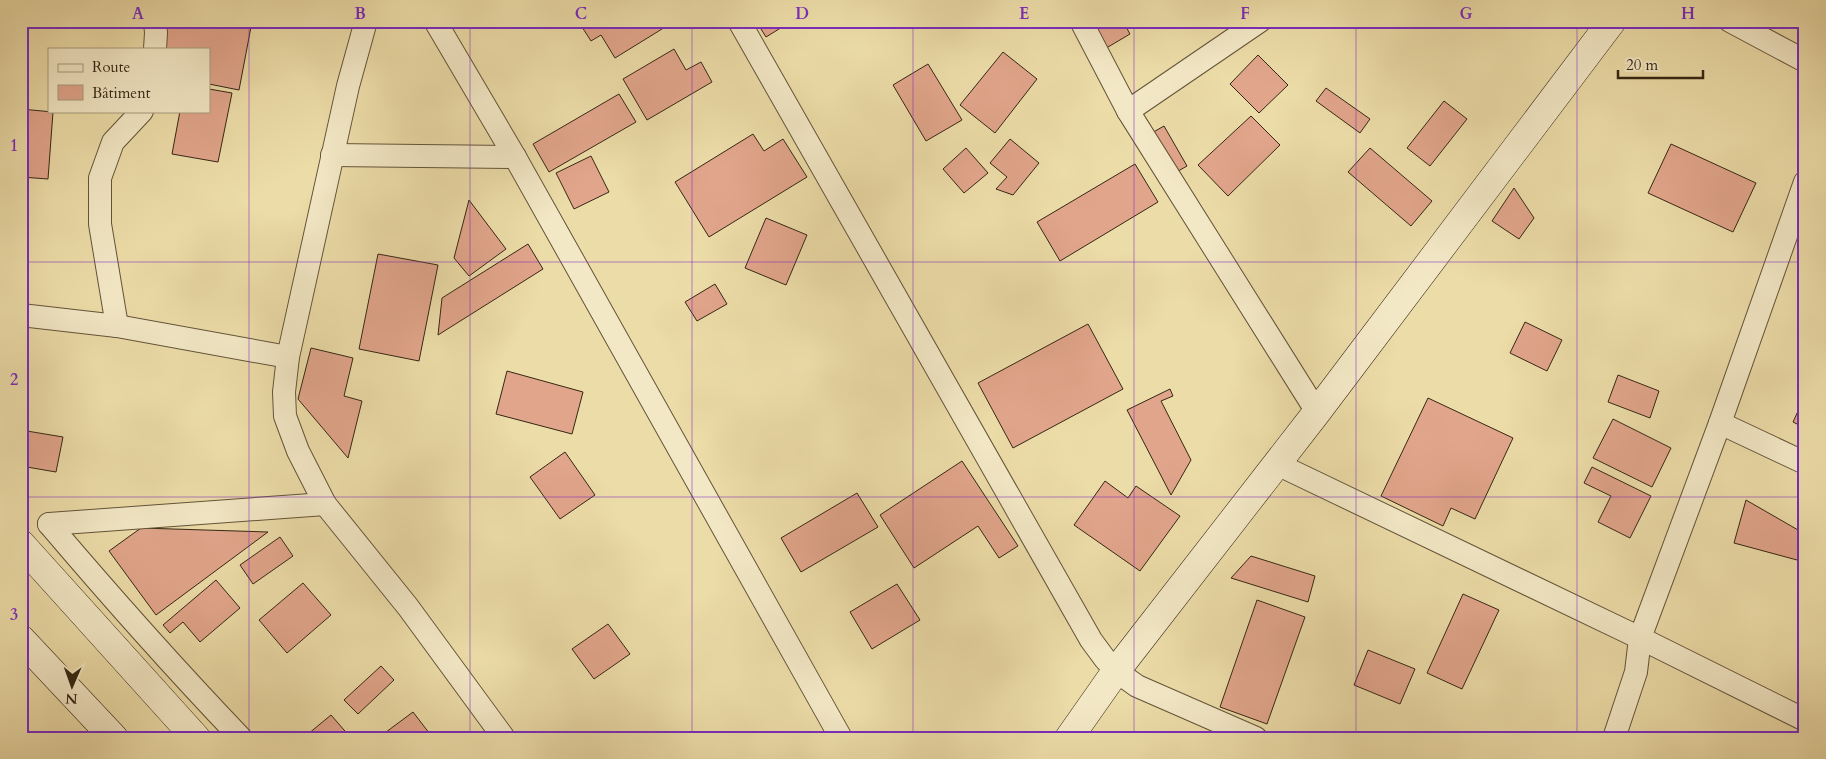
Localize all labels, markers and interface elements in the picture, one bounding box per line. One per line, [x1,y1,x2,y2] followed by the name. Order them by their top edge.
[132,3,144,25] text: A
[354,3,366,25] text: B
[575,3,587,25] text: C
[795,3,809,25] text: D
[1019,3,1029,25] text: E
[1240,3,1250,25] text: F
[1459,3,1473,25] text: G
[1681,3,1695,25] text: H
[48,48,210,112] legend
[1618,48,1704,80] scale bar
[1626,55,1658,75] text: 20 m
[92,57,130,77] text: Route
[92,83,151,103] text: Bâtiment
[10,135,18,157] text: 1
[10,369,18,391] text: 2
[10,604,18,626] text: 3
[48,662,98,712] north arrow
[65,689,78,708] text: N

